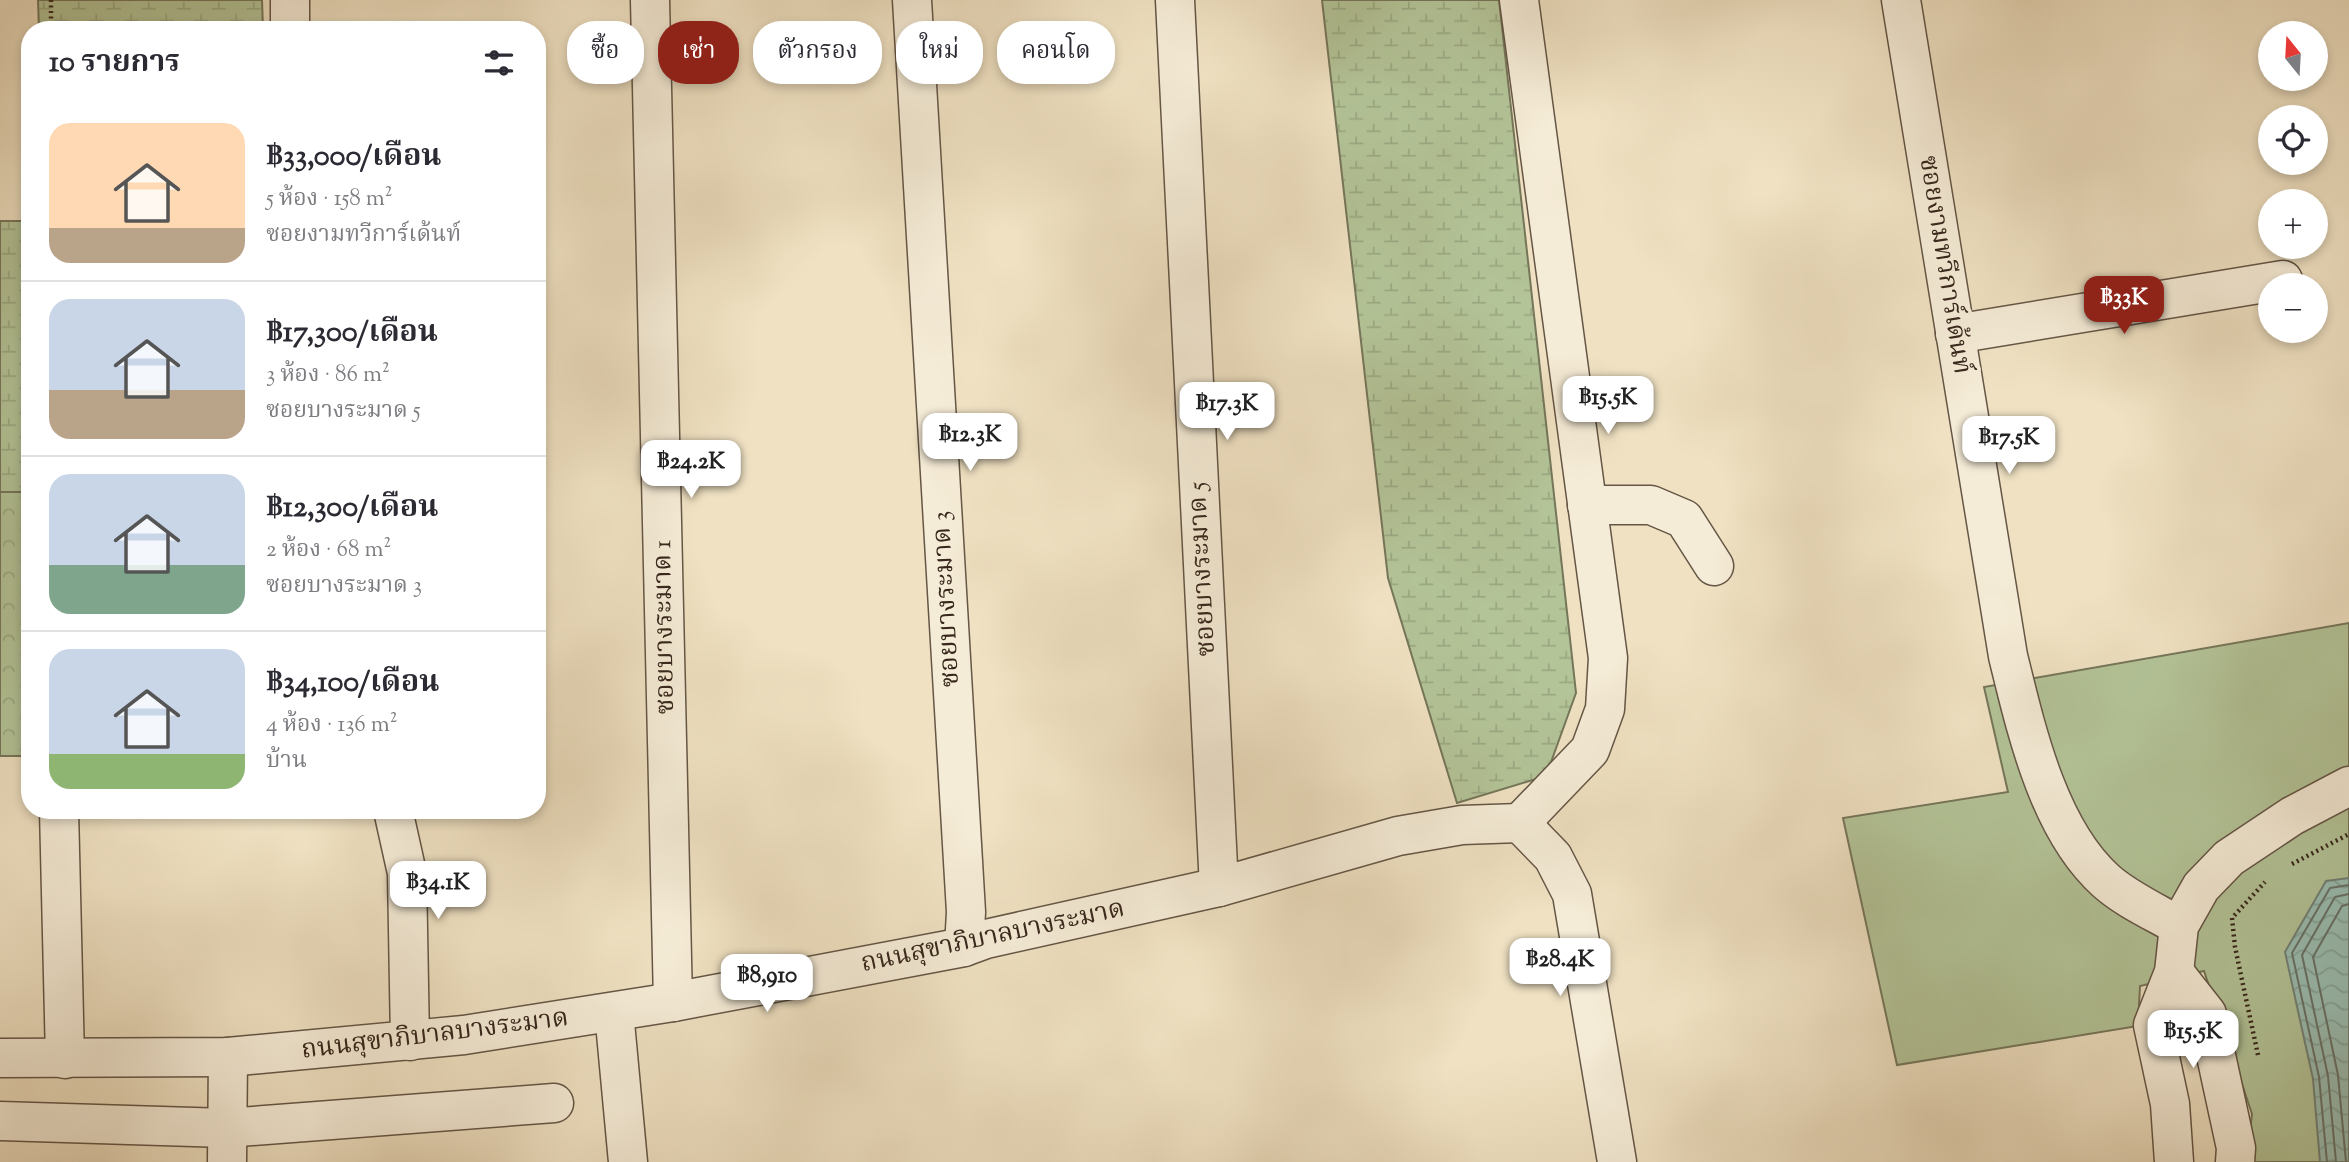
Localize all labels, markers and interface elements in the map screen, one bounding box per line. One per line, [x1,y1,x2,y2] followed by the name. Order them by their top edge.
[567,21,644,84] chip: ซื้อ
[658,21,739,84] chip: เช่า
[753,21,882,84] chip: ตัวกรอง
[896,21,983,84] chip: ใหม่
[997,21,1115,84] chip: คอนโด
[2258,21,2328,91] north arrow
[2258,21,2328,343] map controls
[49,42,180,85] text: 10 รายการ
[480,44,518,82] icon: filters
[2258,105,2328,175] button: locate
[266,136,441,179] text: ฿33,000/เดือน
[105,151,189,235] icon: home
[1908,153,1980,377] street label: ซอยงามทวีการ์เด้นท์
[266,183,393,216] text: 5 ห้อง · 158 m²
[2258,189,2328,259] button: +
[266,219,461,252] text: ซอยงามทวีการ์เด้นท์
[2258,273,2328,343] button: −
[2083,276,2165,336] pin: ฿33K
[2100,282,2148,315] text: ฿33K
[266,312,438,355] text: ฿17,300/เดือน
[105,327,189,411] icon: home
[266,359,390,392] text: 3 ห้อง · 86 m²
[1551,376,1665,436] pin: ฿15.5K
[1170,382,1284,442] pin: ฿17.3K
[1579,382,1637,415] text: ฿15.5K
[1196,388,1258,421] text: ฿17.3K
[266,395,421,428] text: ซอยบางระมาด 5
[913,414,1027,473] pin: ฿12.3K
[1952,416,2066,476] pin: ฿17.5K
[938,419,1002,452] text: ฿12.3K
[1978,422,2040,455] text: ฿17.5K
[634,440,748,500] pin: ฿24.2K
[657,446,725,479] text: ฿24.2K
[1180,481,1226,657] street label: ซอยบางระมาด 5
[266,487,438,530] text: ฿12,300/เดือน
[105,502,189,586] icon: home
[924,510,970,688] street label: ซอยบางระมาด 3
[266,534,391,567] text: 2 ห้อง · 68 m²
[645,539,685,715] street label: ซอยบางระมาด 1
[266,570,422,603] text: ซอยบางระมาด 3
[266,662,439,705] text: ฿34,100/เดือน
[105,677,189,761] icon: home
[266,709,397,742] text: 4 ห้อง · 136 m²
[266,745,307,778] text: บ้าน
[381,862,495,921] pin: ฿34.1K
[406,867,470,900] text: ฿34.1K
[858,891,1128,983] street label: ถนนสุขาภิบาลบางระมาด
[1503,939,1617,998] pin: ฿28.4K
[1526,944,1594,977] text: ฿28.4K
[710,954,824,1014] pin: ฿8,910
[737,960,797,993] text: ฿8,910
[299,1000,571,1070] street label: ถนนสุขาภิบาลบางระมาด
[2136,1010,2250,1070] pin: ฿15.5K
[2164,1016,2222,1049] text: ฿15.5K

